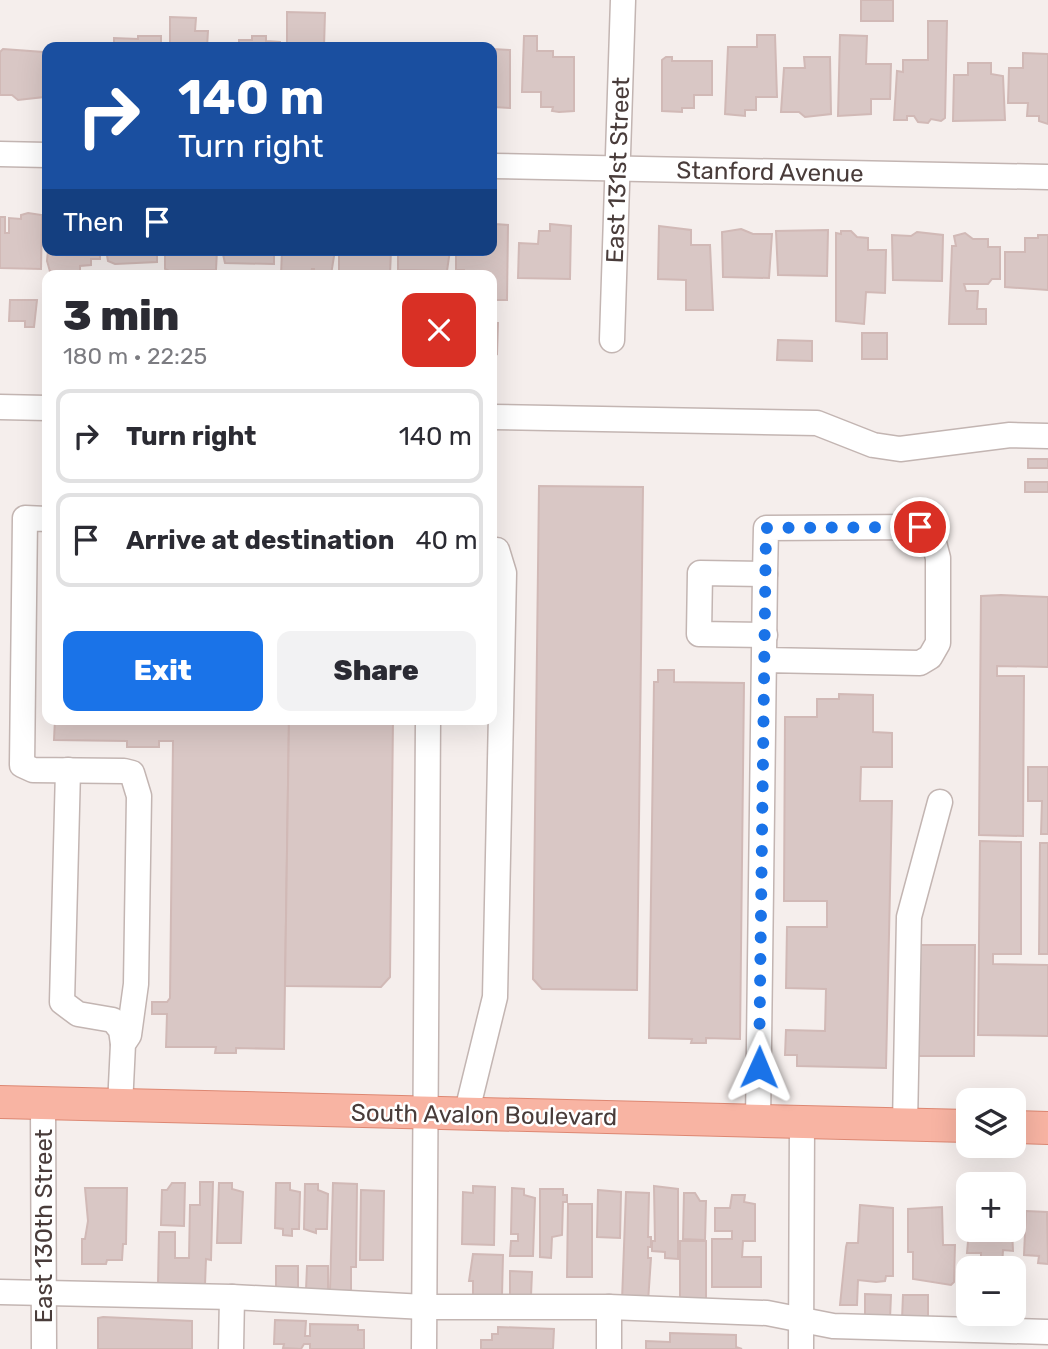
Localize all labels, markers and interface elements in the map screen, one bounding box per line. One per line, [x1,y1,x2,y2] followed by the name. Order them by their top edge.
[178,68,324,126] text: 140 m
[63,70,154,161] icon: right
[601,76,635,264] street label: East 131st Street
[178,127,323,165] text: Turn right
[676,156,864,188] street label: Stanford Avenue
[138,203,176,241] icon: arrive
[63,207,124,238] text: Then
[63,291,179,341] text: 3 min
[402,293,476,367] button: close
[63,342,207,370] text: 180 m · 22:25
[67,417,105,455] icon: right
[126,421,256,452] text: Turn right
[399,421,472,452] text: 140 m
[890,497,950,557] pin
[901,508,939,546] icon: arrive
[67,521,105,559] icon: arrive
[126,525,394,556] text: Arrive at destination
[415,525,478,556] text: 40 m
[63,631,263,711] button: Exit
[277,631,476,711] button: Share
[722,1030,796,1104] position arrow
[956,1088,1026,1326] map controls
[956,1088,1026,1158] button: layers
[351,1099,617,1131] street label: South Avalon Boulevard
[30,1129,58,1323] street label: East 130th Street
[956,1172,1026,1242] button: +
[956,1256,1026,1326] button: −

